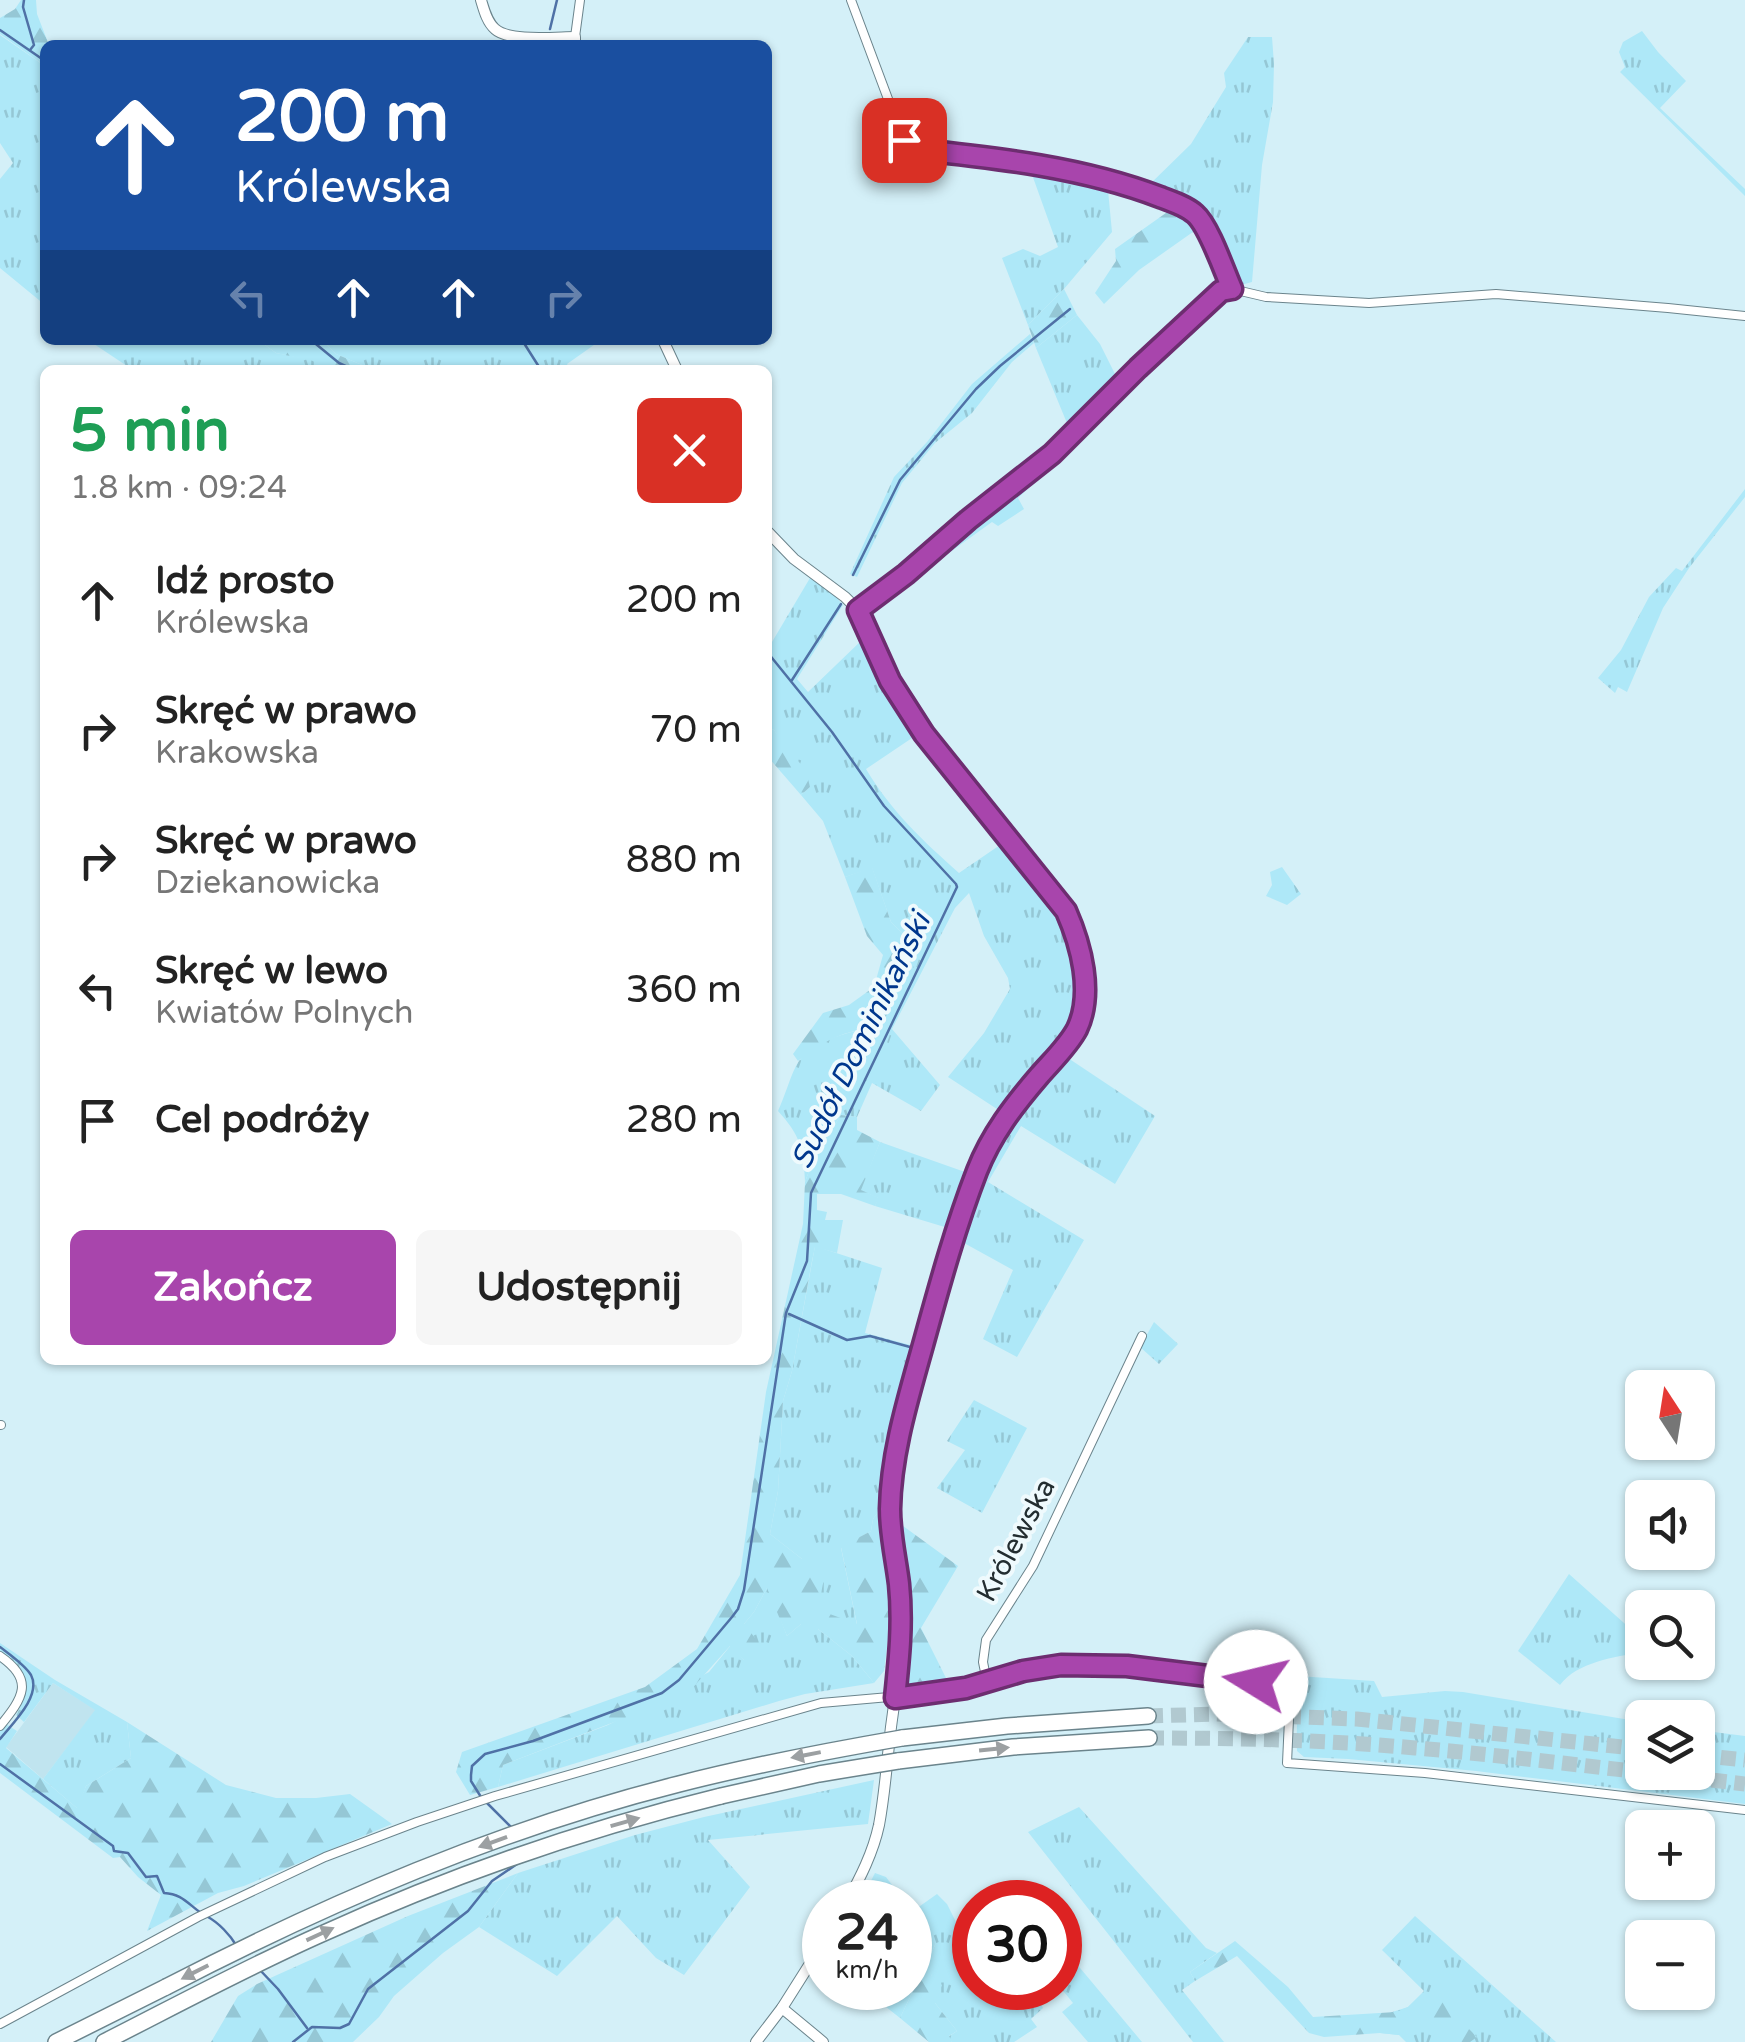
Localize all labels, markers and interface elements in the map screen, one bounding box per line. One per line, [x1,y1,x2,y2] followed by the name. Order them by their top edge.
[235,76,449,160] text: 200 m
[70,80,200,210] icon: ahead
[862,98,947,183] pin
[877,113,932,168] icon: arrive
[235,161,452,215] text: Królewska
[221,270,276,325] icon: left
[326,270,381,325] icon: ahead
[431,270,486,325] icon: ahead
[536,270,591,325] icon: right
[70,395,230,467] text: 5 min
[637,398,742,503] button: close
[70,469,287,507] text: 1.8 km · 09:24
[155,558,335,604] text: Idź prosto
[70,573,125,628] icon: ahead
[626,577,742,623] text: 200 m
[155,604,309,642] text: Królewska
[155,688,417,734] text: Skręć w prawo
[70,703,125,758] icon: right
[650,707,742,753] text: 70 m
[155,734,319,772] text: Krakowska
[155,818,417,864] text: Skręć w prawo
[70,833,125,888] icon: right
[626,837,742,883] text: 880 m
[155,864,380,902] text: Dziekanowicka
[783,904,940,1175] water label: Sudół Dominikański
[155,948,388,994] text: Skręć w lewo
[70,963,125,1018] icon: left
[626,967,742,1013] text: 360 m
[155,994,413,1032] text: Kwiatów Polnych
[70,1093,125,1148] icon: arrive
[155,1097,369,1143] text: Cel podróży
[626,1097,742,1143] text: 280 m
[70,1230,396,1345] button: Zakończ
[416,1230,742,1345] button: Udostępnij
[1625,1370,1715,1460] north arrow
[1625,1370,1715,2010] map controls
[969,1472,1063,1608] street label: Królewska
[1625,1480,1715,1570] button: sound
[1625,1590,1715,1680] button: search
[1204,1630,1308,1734] position arrow
[1625,1700,1715,1790] button: layers
[978,1741,1010,1757] one-way arrow
[790,1748,821,1764] one-way arrow
[1625,1810,1715,1900] button: +
[610,1814,640,1829] one-way arrow
[477,1835,507,1850] one-way arrow
[952,1880,1082,2010] speed limit sign: 30
[836,1903,898,1963] text: 24
[1625,1920,1715,2010] button: −
[306,1926,335,1943] one-way arrow
[836,1955,898,1985] text: km/h
[181,1963,210,1980] one-way arrow

